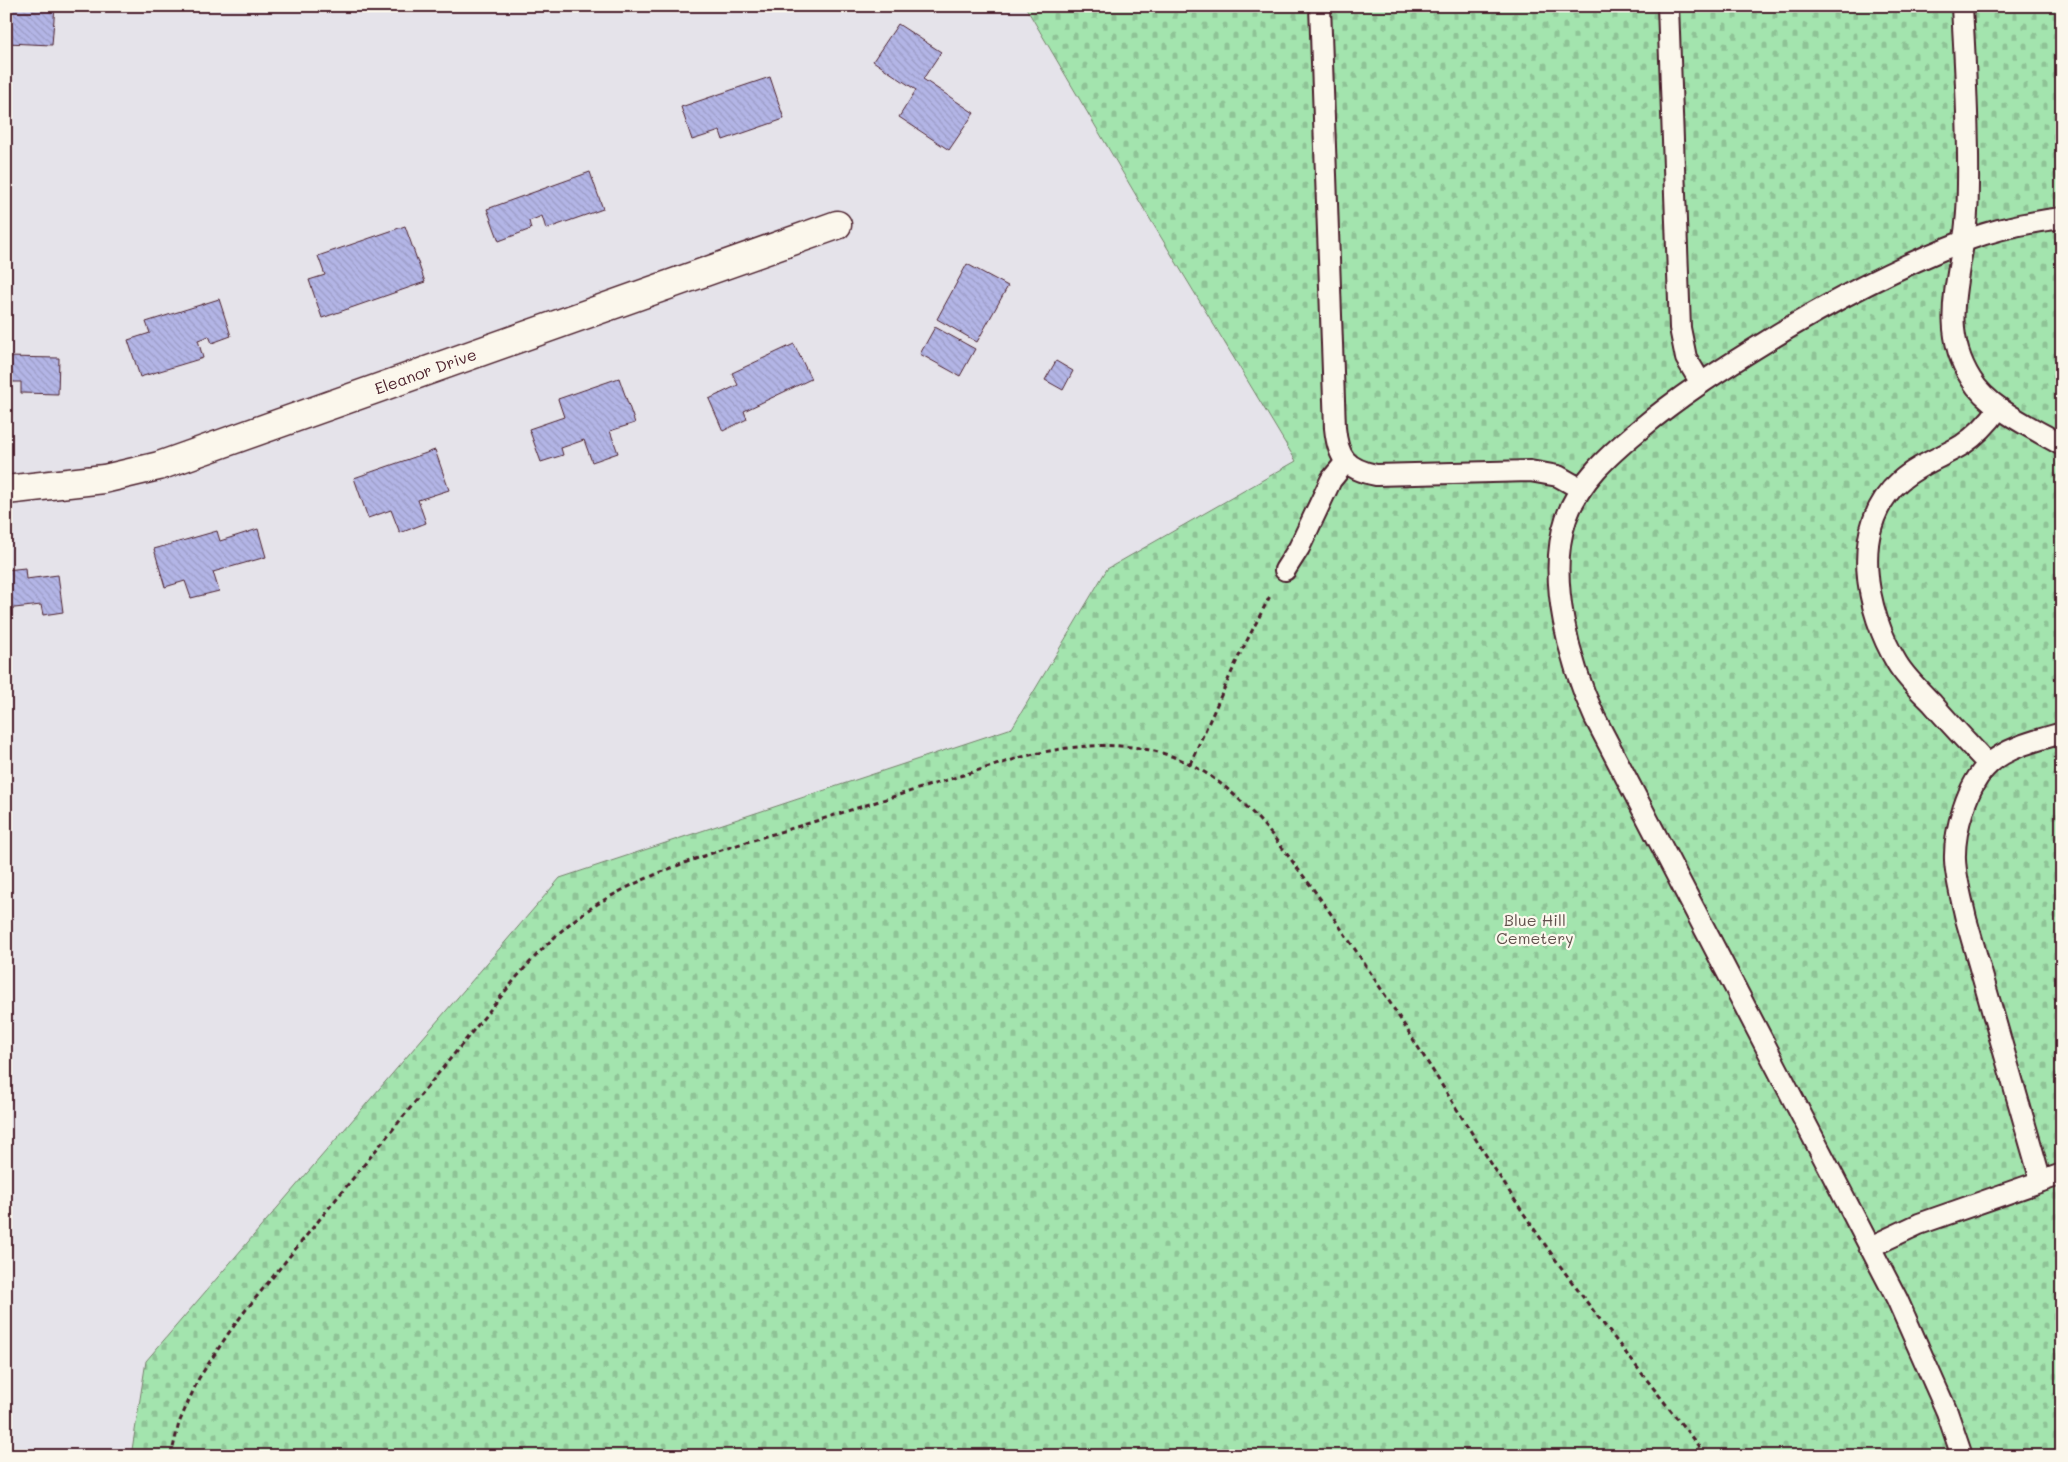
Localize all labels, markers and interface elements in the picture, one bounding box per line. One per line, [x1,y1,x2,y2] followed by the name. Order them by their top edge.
[371,343,479,399] street label: Eleanor Drive
[1496,909,1574,948] park label: Blue Hill Cemetery

